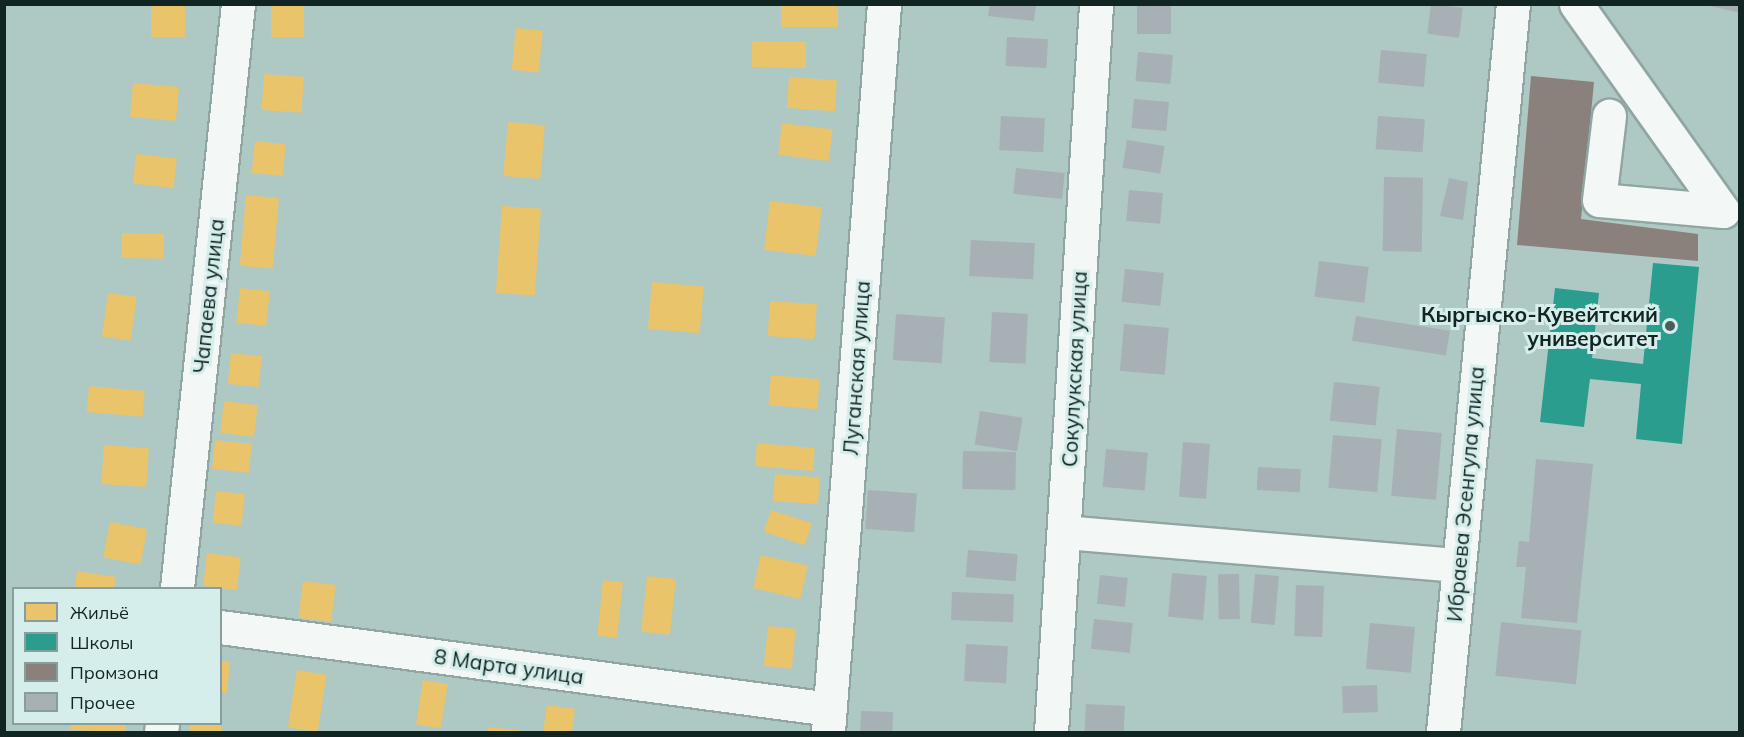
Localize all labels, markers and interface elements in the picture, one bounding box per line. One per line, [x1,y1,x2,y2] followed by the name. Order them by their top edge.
[187,217,229,375] street label: Чапаева улица
[1056,270,1092,468] street label: Сокулукская улица
[837,280,875,456] street label: Луганская улица
[1421,301,1658,351] place label: Кыргыско-Кувейтский университет
[1663,319,1677,333] marker: Кыргыско-Кувейтский университет
[1441,365,1489,623] street label: Ибраева Эсенгула улица
[12,587,222,725] legend
[70,601,129,624] text: Жильё
[70,631,133,654] text: Школы
[433,643,585,689] street label: 8 Марта улица
[70,661,159,684] text: Промзона
[70,691,135,714] text: Прочее

